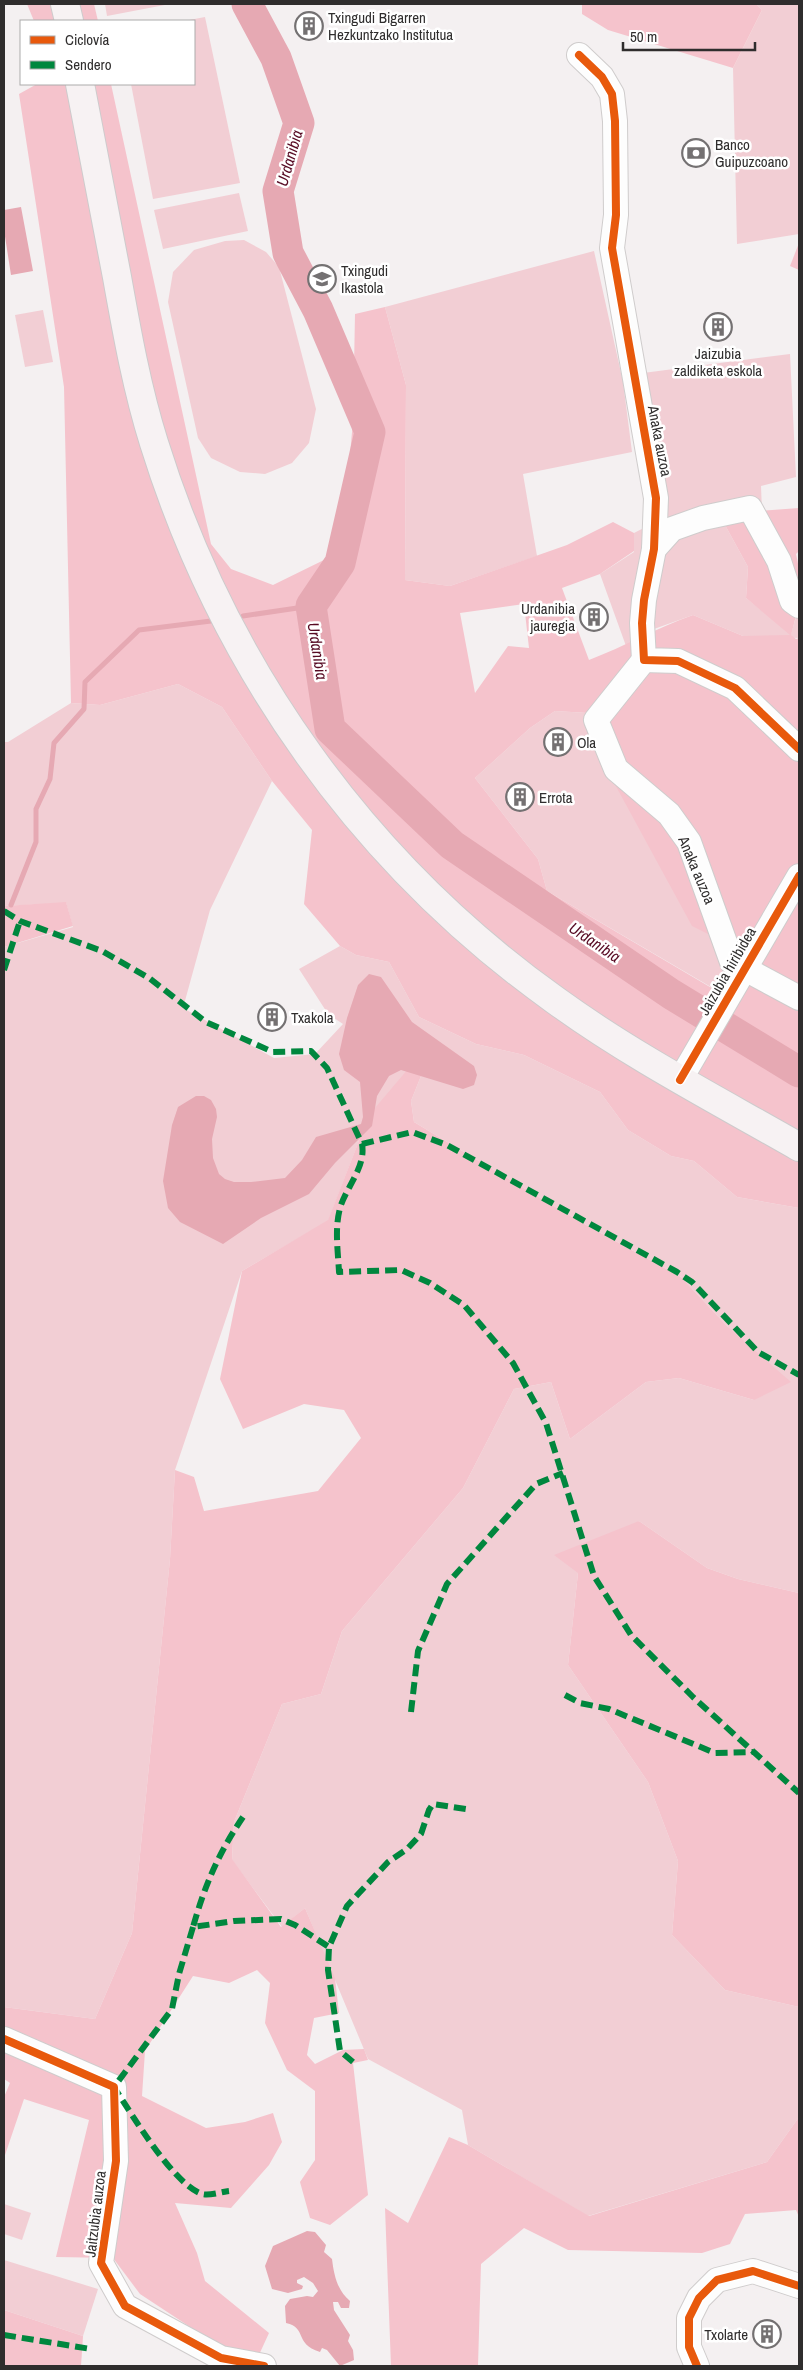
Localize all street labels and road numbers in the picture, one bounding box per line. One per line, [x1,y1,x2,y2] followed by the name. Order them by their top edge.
[643,403,677,478] street label: Anaka auzoa
[673,832,721,907] street label: Anaka auzoa
[693,923,761,1019] street label: Jaizubia hiribidea
[79,2169,111,2258] street label: Jaitzubia auzoa

